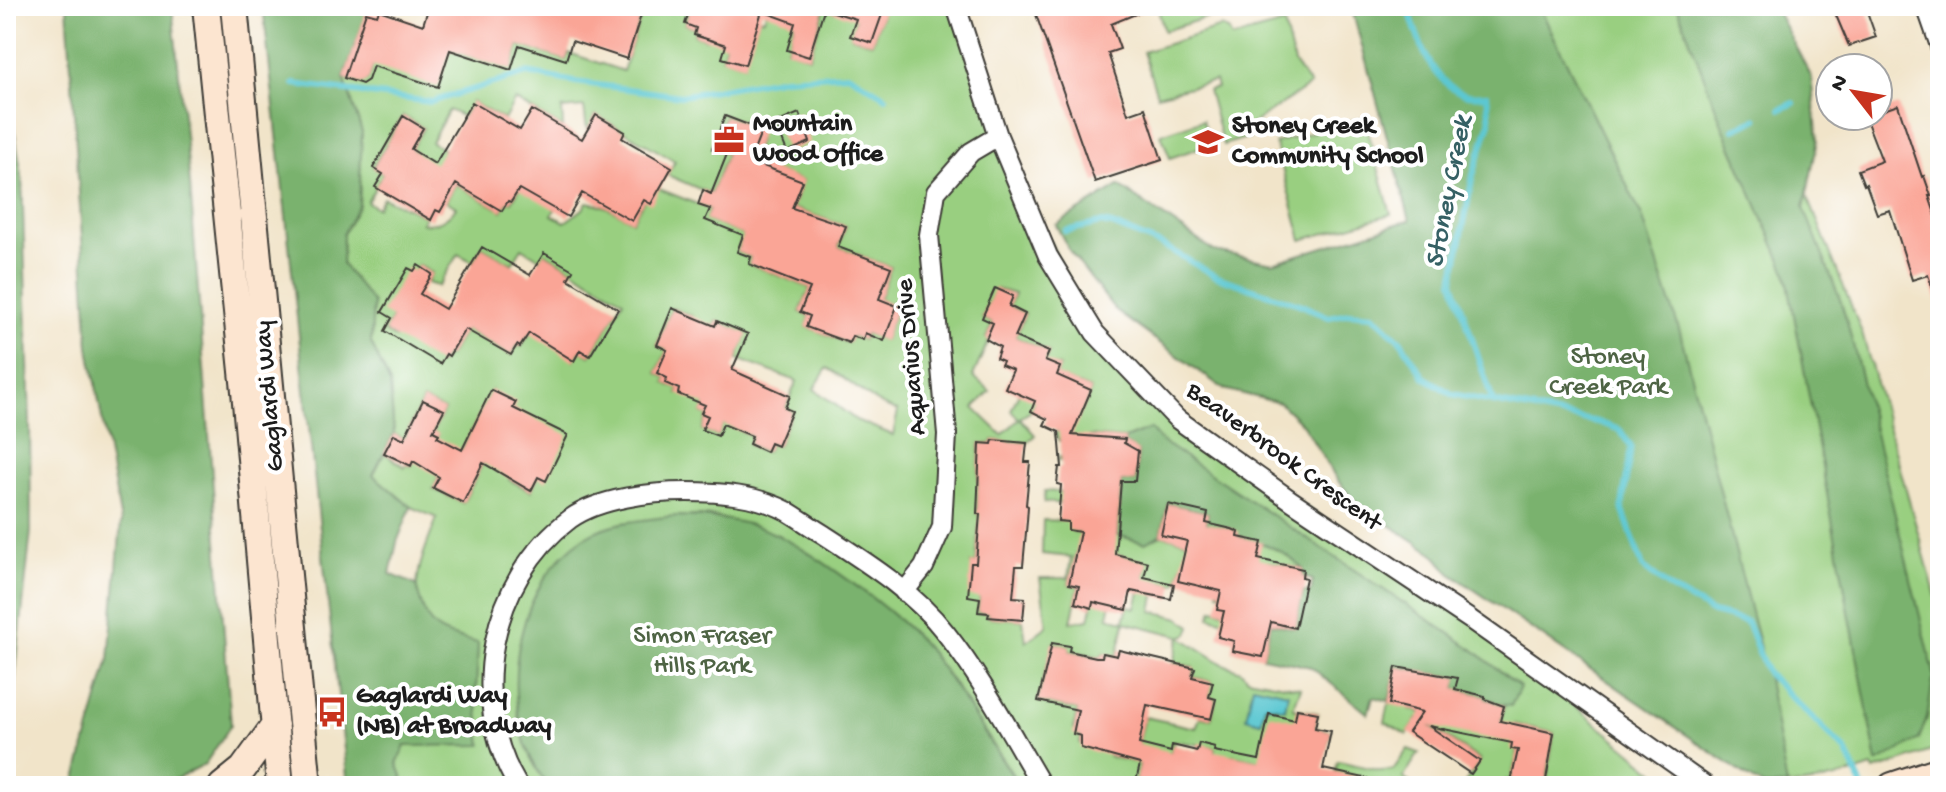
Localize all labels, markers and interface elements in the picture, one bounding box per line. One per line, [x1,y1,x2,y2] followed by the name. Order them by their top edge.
[1814,52,1894,132] north arrow
[1825,71,1855,97] text: N
[752,110,885,171] place label: Mountain Wood Office
[1419,111,1481,271] water label: Stoney Creek
[1232,112,1424,173] place label: Stoney Creek Community School
[712,123,746,157] office icon: Mountain Wood Office
[1191,125,1225,159] school or university icon: Stoney Creek Community School
[891,277,935,437] street label: Aquarius Drive
[249,319,293,473] street label: Gaglardi Way
[1549,343,1669,404] park label: Stoney Creek Park
[1178,376,1389,541] street label: Beaverbrook Crescent
[633,622,773,683] park label: Simon Fraser Hills Park
[356,682,552,743] place label: Gaglardi Way (NB) at Broadway
[315,695,349,729] bus stop icon: Gaglardi Way (NB) at Broadway

